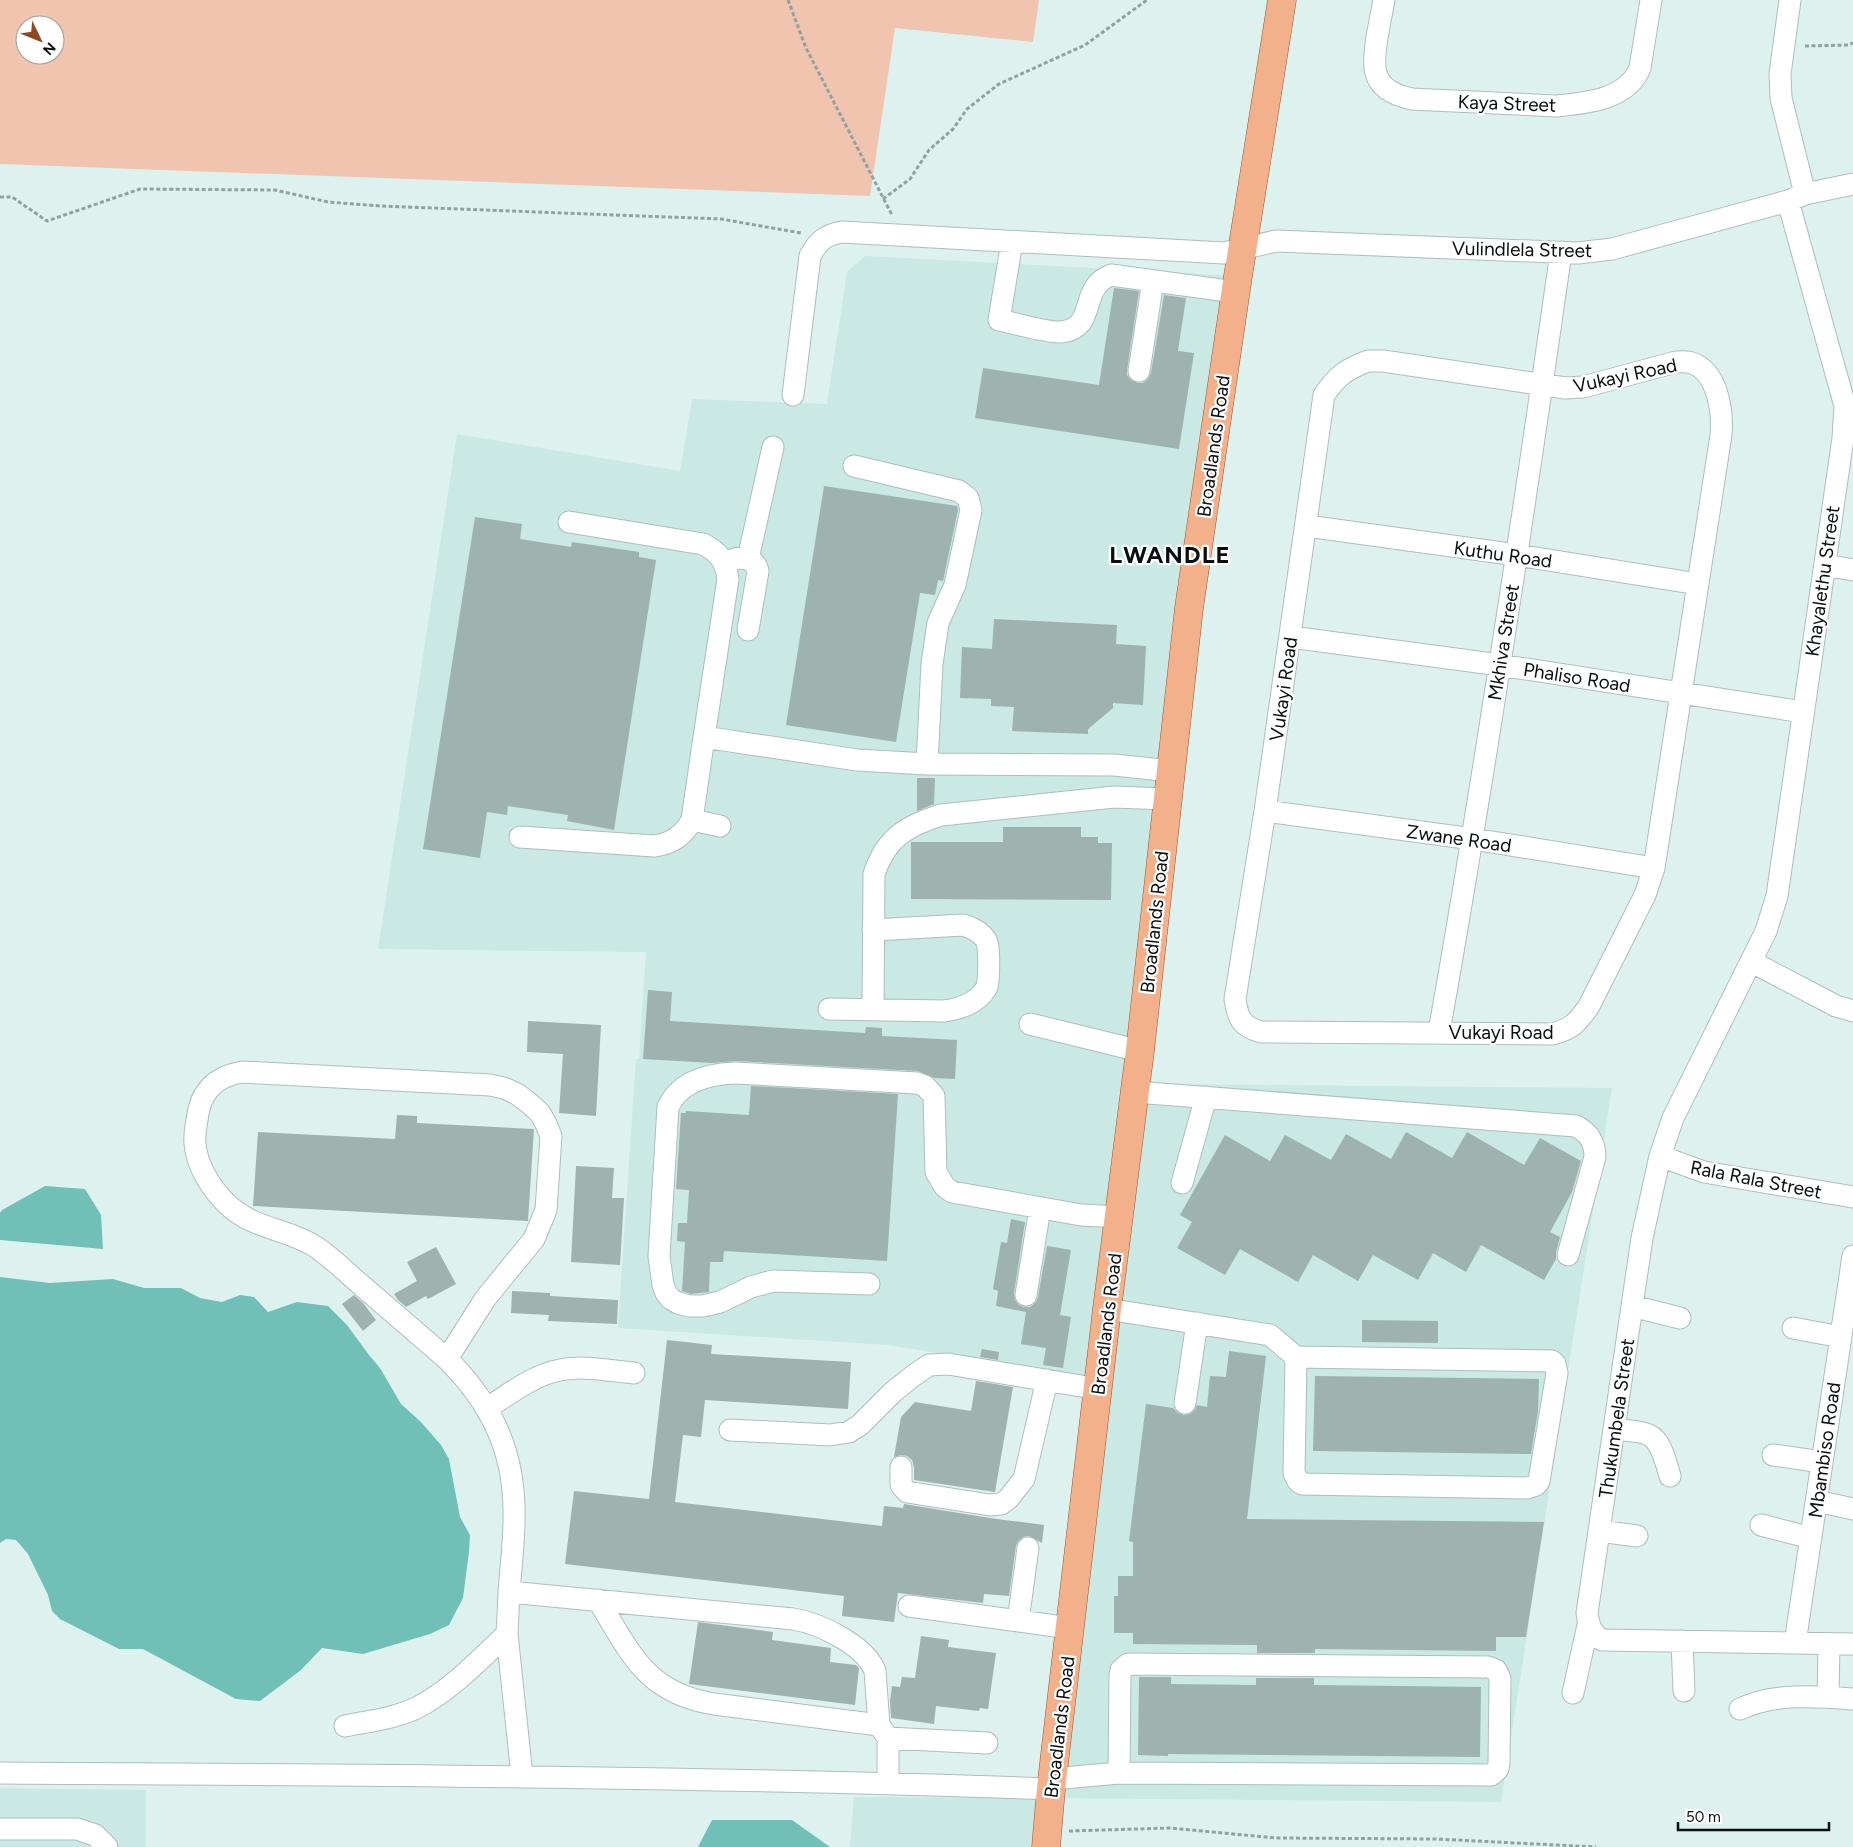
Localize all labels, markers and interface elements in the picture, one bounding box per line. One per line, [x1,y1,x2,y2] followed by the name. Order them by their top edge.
[15,15,65,65] north arrow
[39,39,59,58] text: N
[1457,90,1557,117] street label: Kaya Street
[1452,237,1592,262] street label: Vulindlela Street
[1571,353,1679,398] street label: Vukayi Road
[1192,374,1235,518] street label: Broadlands Road
[1801,504,1844,658] street label: Khayalethu Street
[1452,536,1554,573] street label: Kuthu Road
[1109,540,1231,569] district label: LWANDLE
[1483,582,1524,702] street label: Mkhiva Street
[1265,635,1302,743] street label: Vukayi Road
[1522,658,1632,697] street label: Phaliso Road
[1405,820,1513,857] street label: Zwane Road
[1136,850,1173,994] street label: Broadlands Road
[1448,1021,1554,1044] street label: Vukayi Road
[1688,1155,1824,1204] street label: Rala Rala Street
[1086,1252,1127,1396] street label: Broadlands Road
[1594,1337,1639,1499] street label: Thukumbela Street
[1804,1381,1845,1519] street label: Mbambiso Road
[1039,1655,1080,1799] street label: Broadlands Road
[1678,1800,1829,1832] scale bar
[1686,1808,1721,1826] text: 50 m

